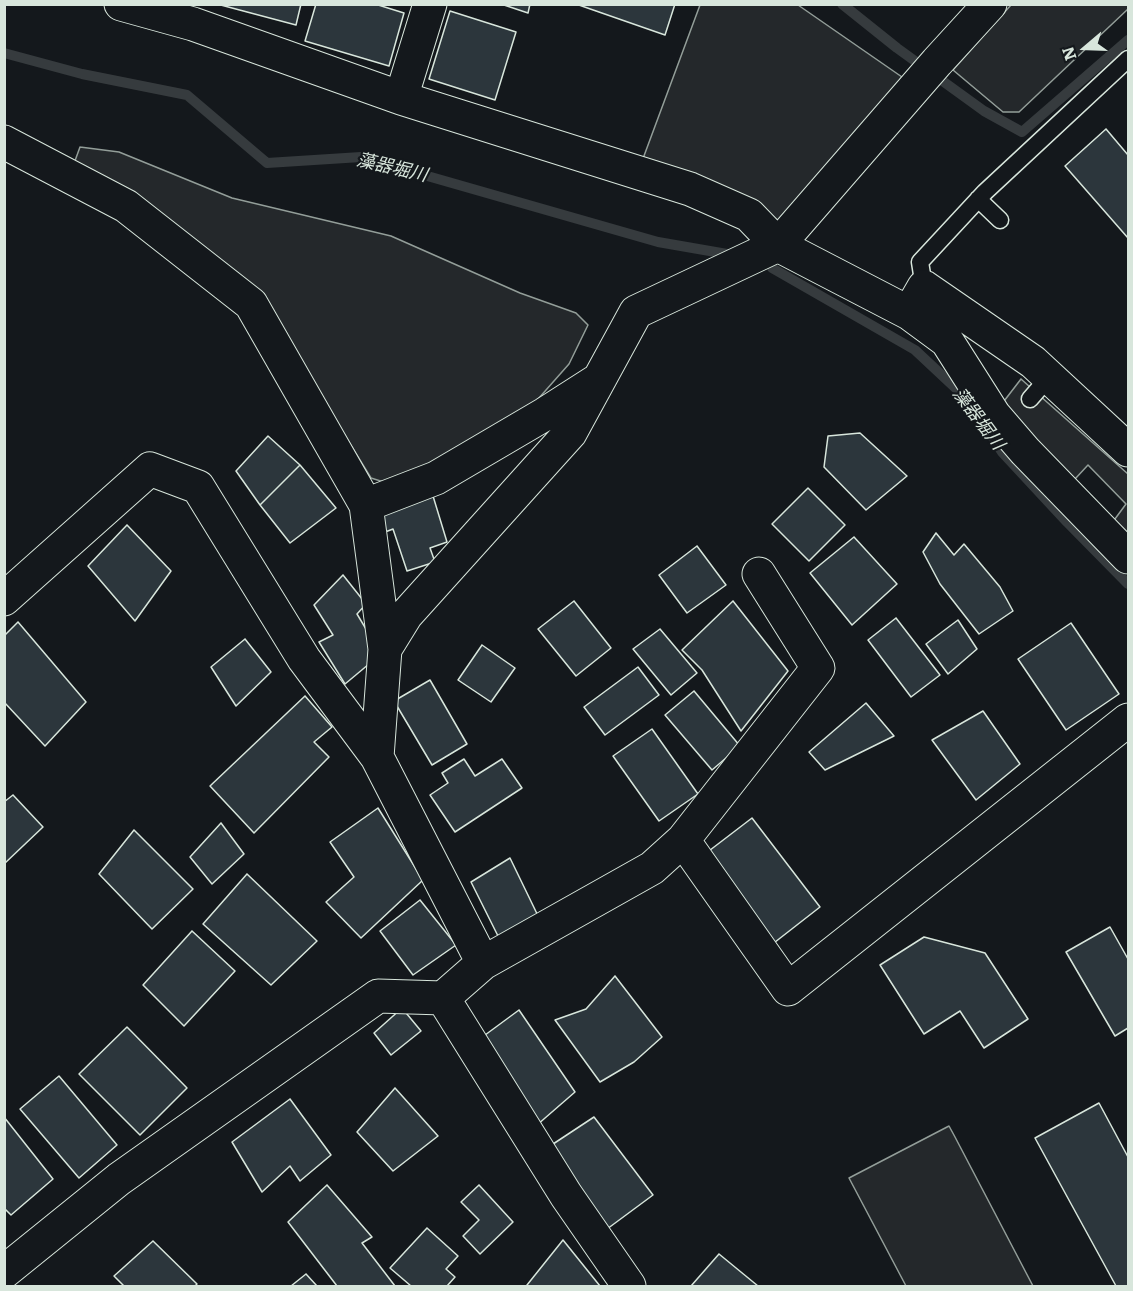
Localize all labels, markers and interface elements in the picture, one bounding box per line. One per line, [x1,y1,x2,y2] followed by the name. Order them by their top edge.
[1055,18,1115,78] north arrow
[1054,44,1082,64] text: N
[354,149,430,187] water label: 藻器堀川
[948,384,1008,454] water label: 藻器堀川

